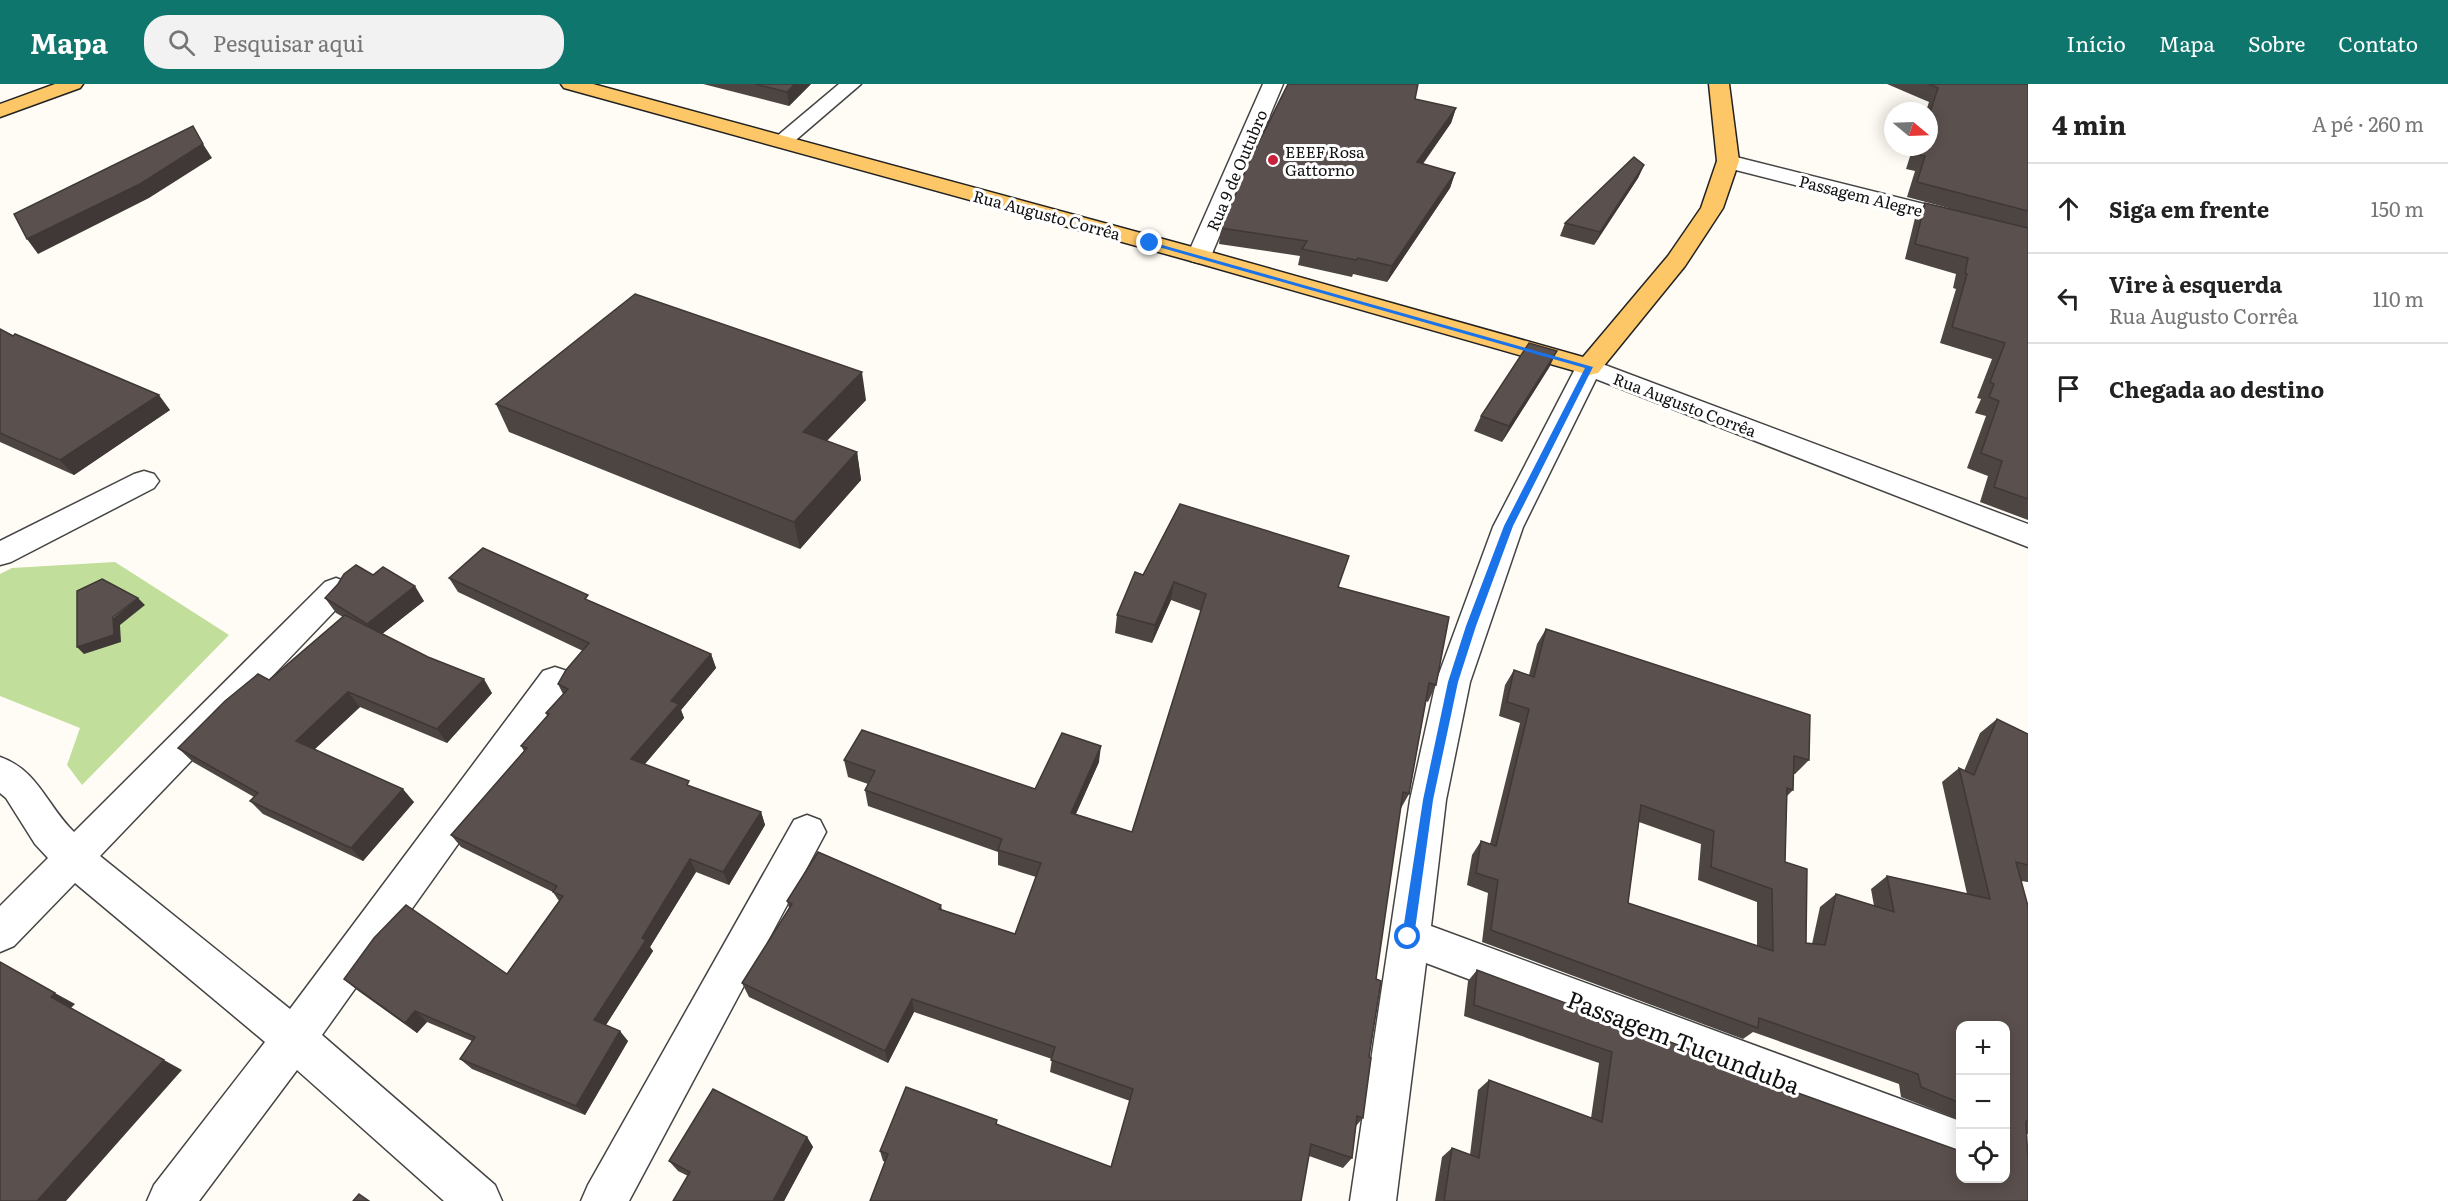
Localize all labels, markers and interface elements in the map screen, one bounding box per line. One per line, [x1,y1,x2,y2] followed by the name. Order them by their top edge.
[144,15,564,69] search box
[30,21,108,63] text: Mapa
[165,26,198,59] icon: search
[213,26,364,59] text: Pesquisar aqui
[2067,27,2126,58] text: Início
[2159,27,2215,58] text: Mapa
[2248,27,2305,58] text: Sobre
[2338,27,2418,58] text: Contato
[1884,102,1938,156] north arrow
[2052,104,2126,143] text: 4 min
[1200,106,1272,234] street label: Rua 9 de Outubro
[2312,108,2424,138] text: A pé · 260 m
[1285,139,1365,181] place label: EEEF Rosa Gattorno
[1266,153,1280,167] marker: EEEF Rosa Gattorno
[1797,168,1925,222] street label: Passagem Alegre
[971,183,1124,245] street label: Rua Augusto Corrêa
[2052,192,2085,225] icon: ahead
[2109,192,2269,225] text: Siga em frente
[2371,193,2424,223] text: 150 m
[1136,229,1162,255] route end
[2109,267,2282,300] text: Vire à esquerda
[2052,282,2085,315] icon: left
[2373,283,2424,313] text: 110 m
[2109,300,2298,330] text: Rua Augusto Corrêa
[1610,366,1760,442] street label: Rua Augusto Corrêa
[2052,372,2085,405] icon: arrive
[2109,372,2324,405] text: Chegada ao destino
[1394,923,1420,949] route start
[1562,980,1806,1102] street label: Passagem Tucunduba
[1956,1021,2010,1183] map controls
[1956,1021,2010,1075] button: +
[1956,1075,2010,1129] button: −
[1956,1129,2010,1183] button: locate

